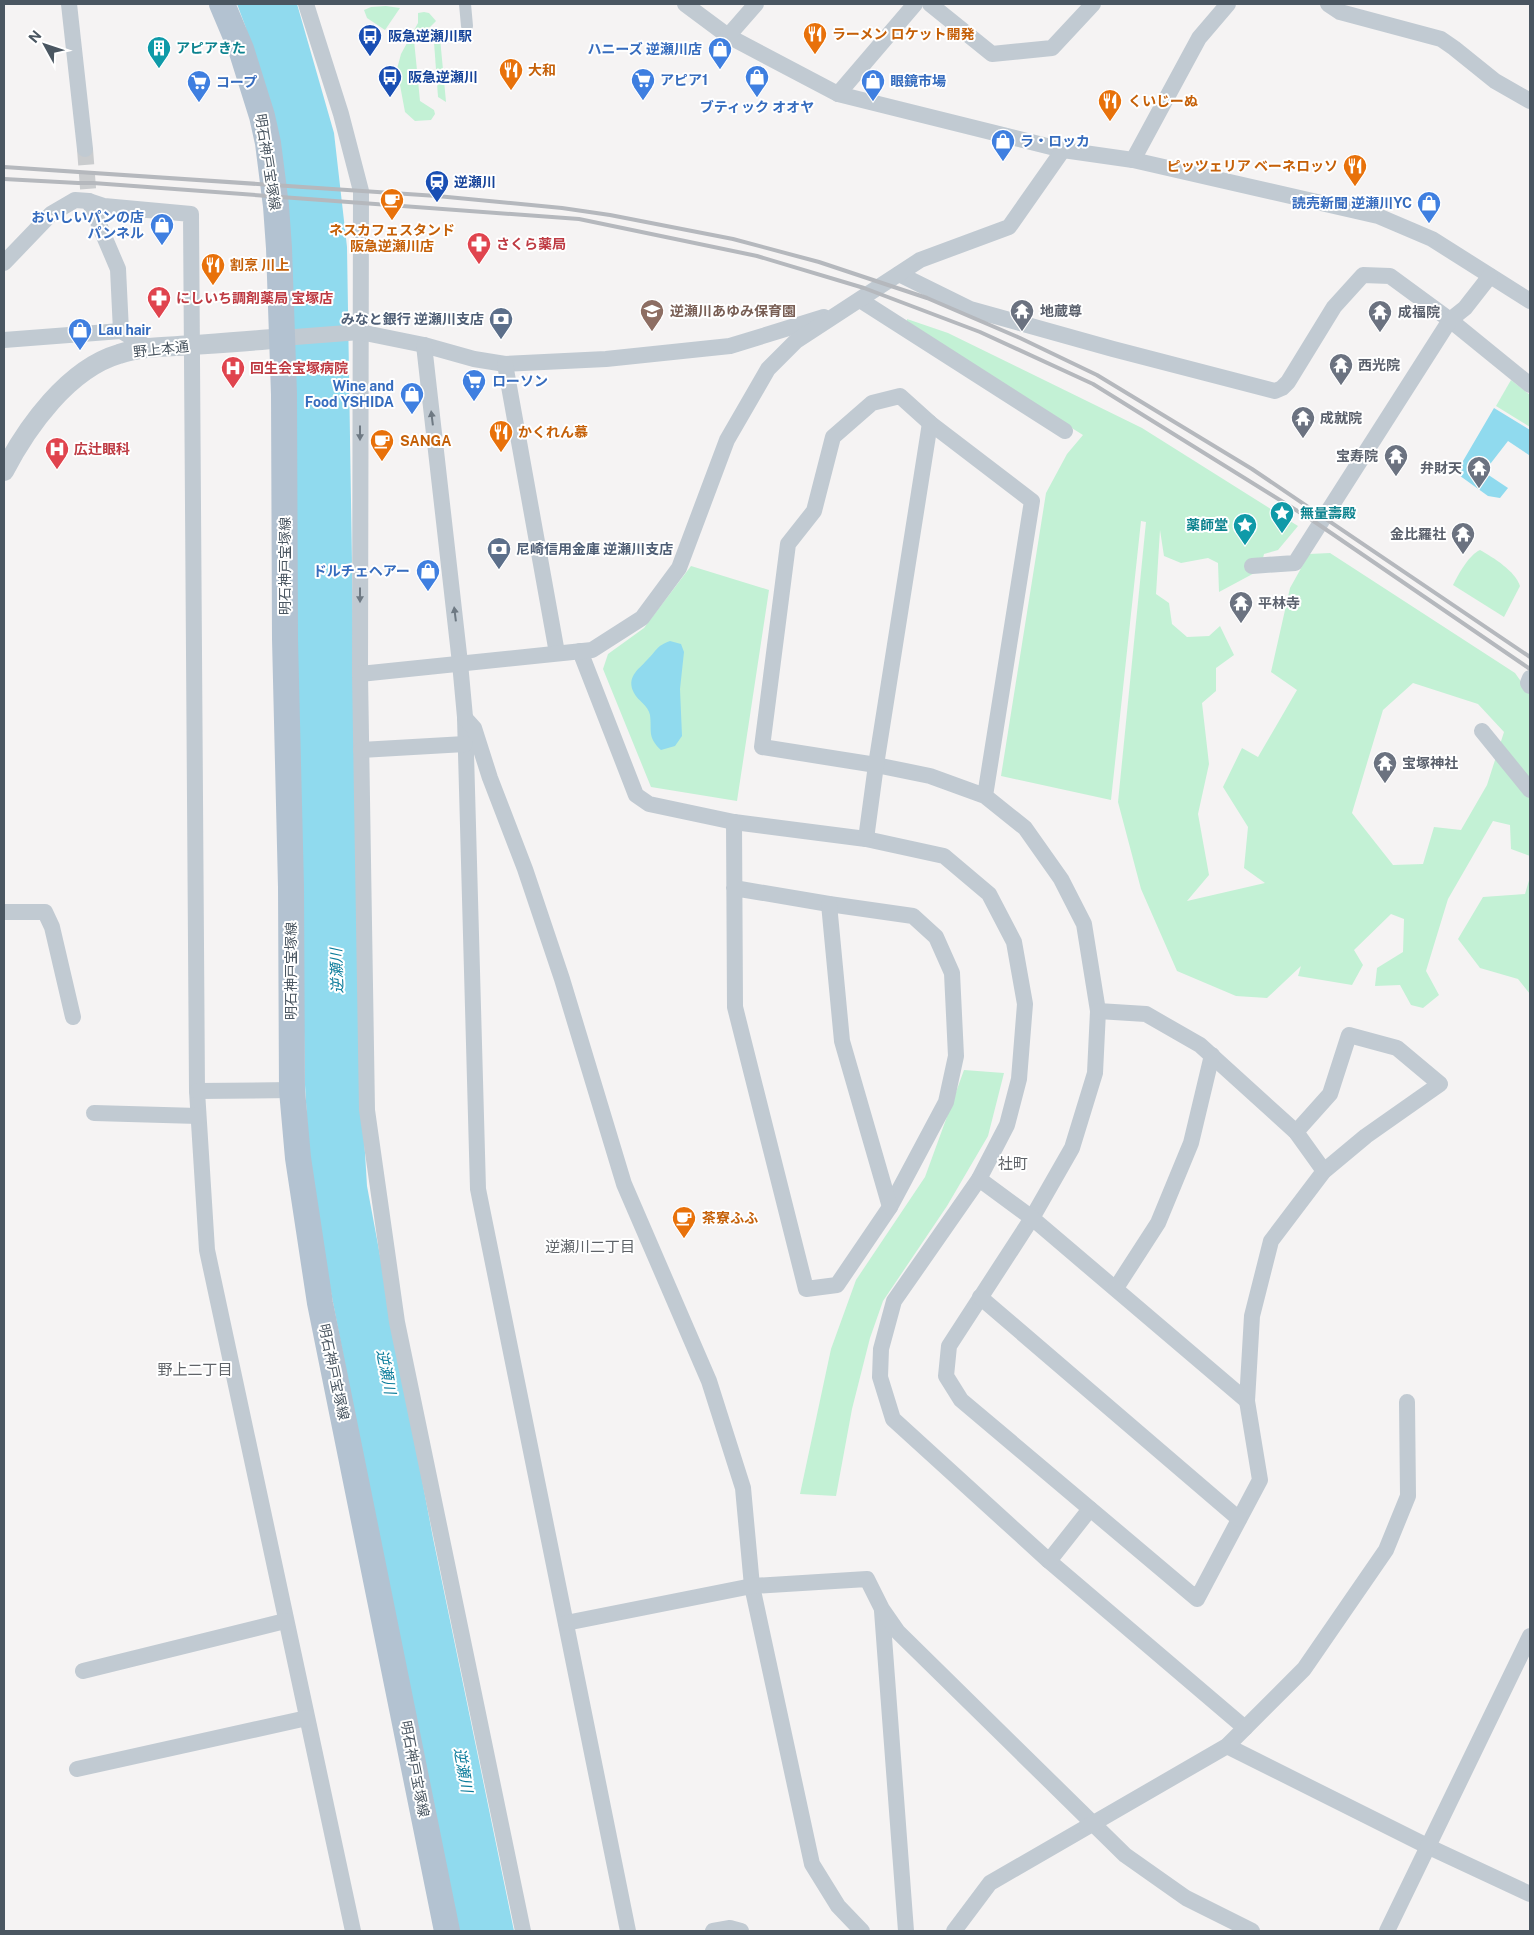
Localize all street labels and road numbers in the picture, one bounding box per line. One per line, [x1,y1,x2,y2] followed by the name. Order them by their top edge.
[252,112,284,212] street label: 明石神戸宝塚線
[132,338,190,360] street label: 野上本通
[277,517,293,615] street label: 明石神戸宝塚線
[283,922,299,1020] street label: 明石神戸宝塚線
[316,1322,352,1422] street label: 明石神戸宝塚線
[398,1719,432,1819] street label: 明石神戸宝塚線

